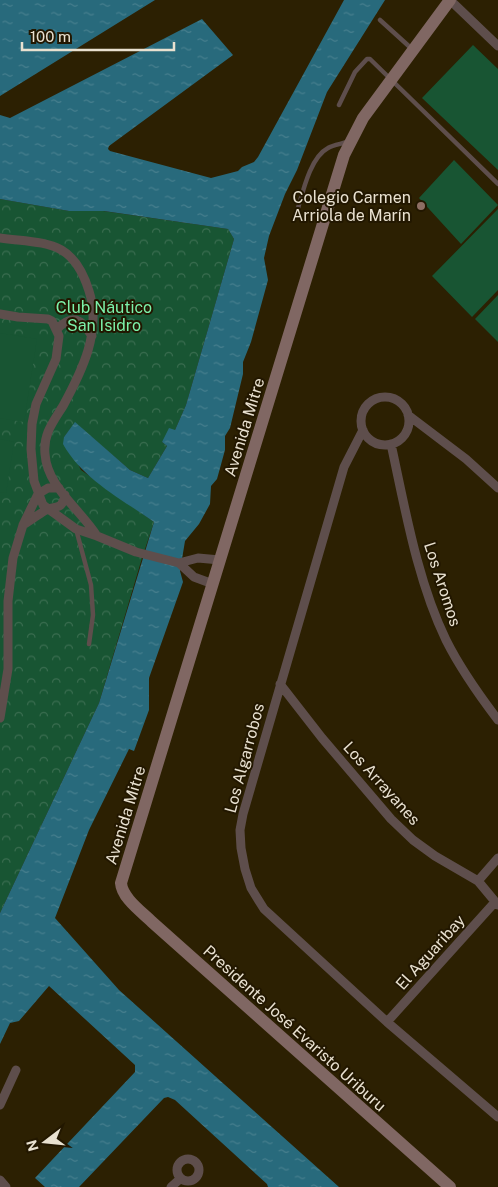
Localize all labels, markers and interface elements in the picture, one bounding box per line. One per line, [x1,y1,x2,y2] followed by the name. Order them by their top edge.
[22,20,175,52] scale bar
[30,28,71,45] text: 100 m
[292,188,411,225] place label: Colegio Carmen Arriola de Marín
[415,200,427,212] marker: Colegio Carmen Arriola de Marín
[56,298,152,335] park label: Club Náutico San Isidro
[220,375,269,479] street label: Avenida Mitre
[420,540,465,629] street label: Los Aromos
[221,701,268,815] street label: Los Algarrobos
[339,738,424,829] street label: Los Arrayanes
[101,763,150,867] street label: Avenida Mitre
[392,911,469,994] street label: El Aguaribay
[199,941,390,1115] street label: Presidente José Evaristo Uriburu
[20,1117,70,1167] north arrow
[23,1138,42,1153] text: N

